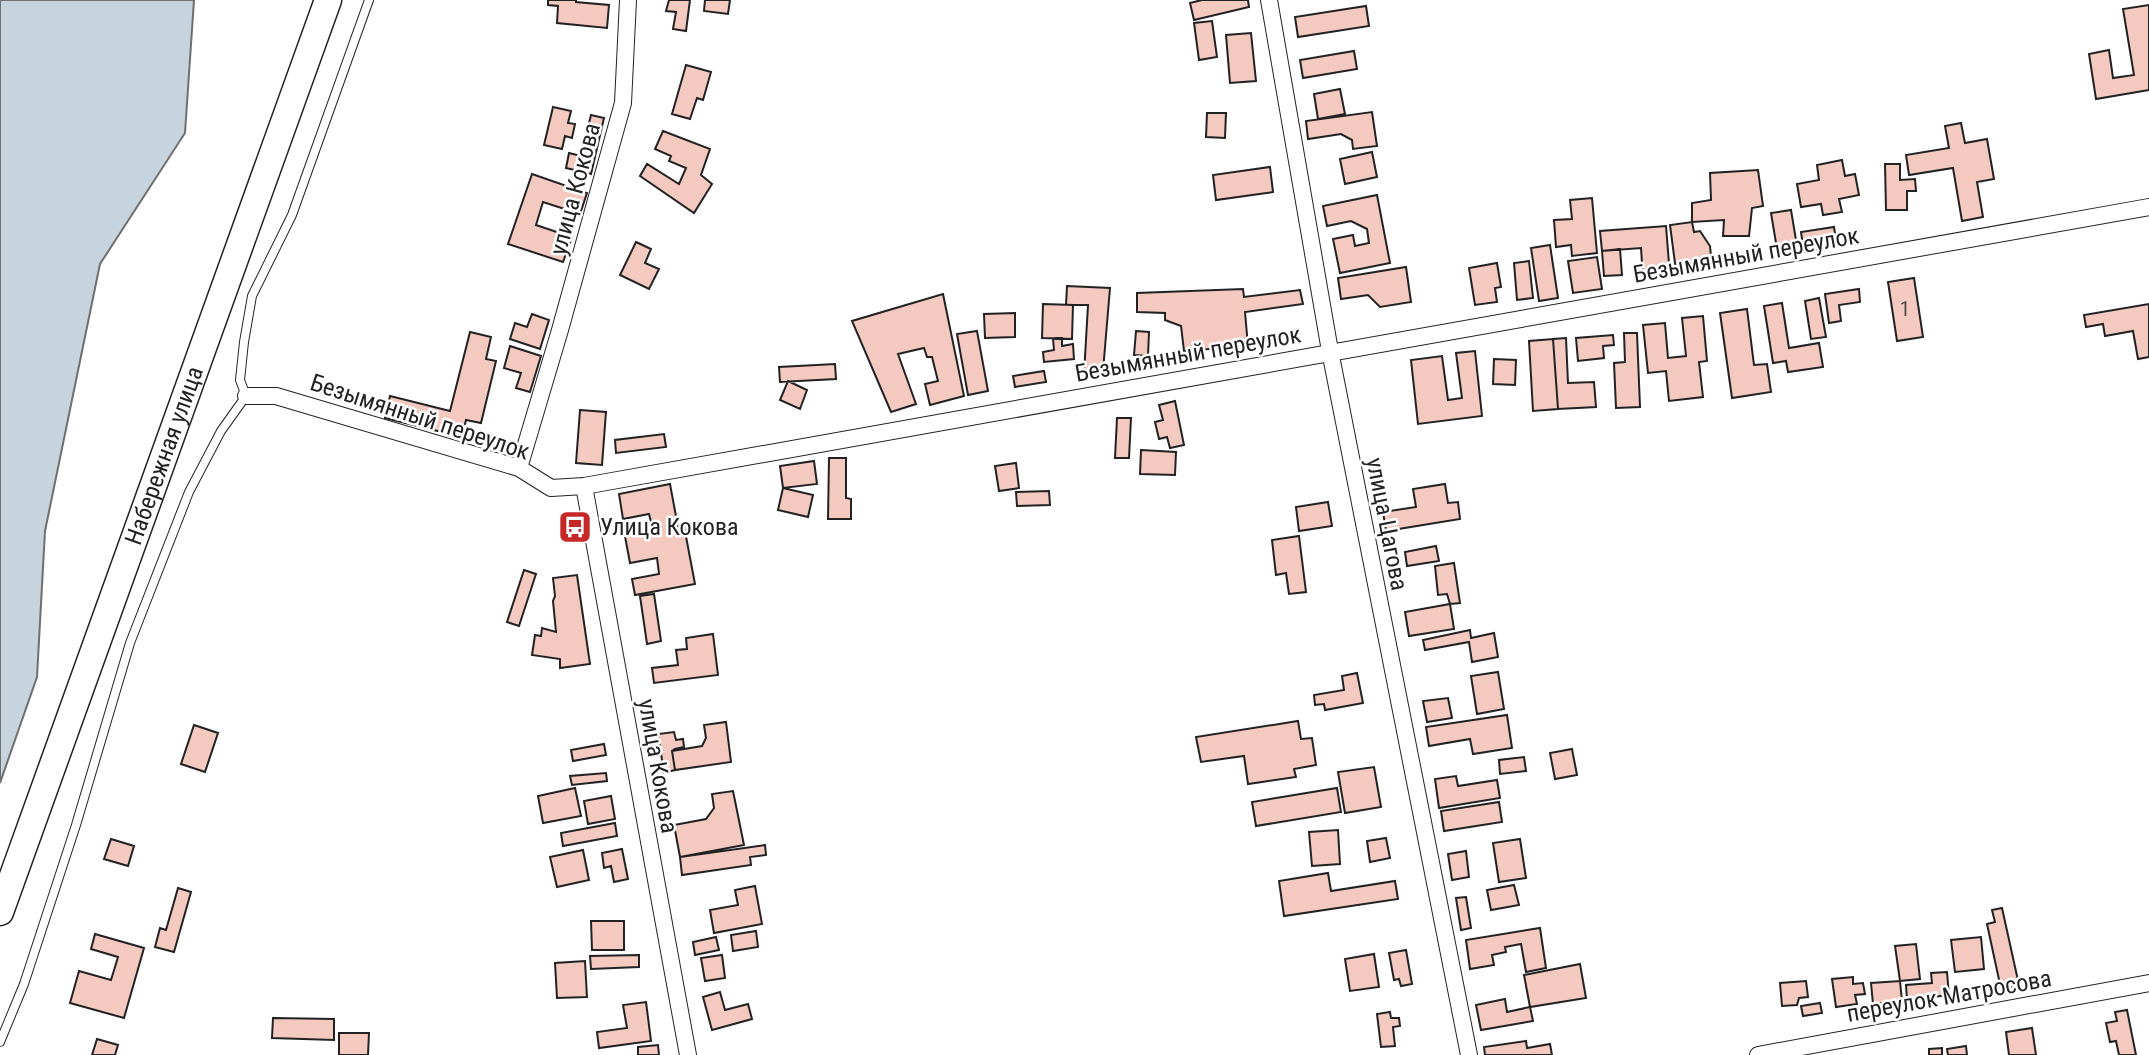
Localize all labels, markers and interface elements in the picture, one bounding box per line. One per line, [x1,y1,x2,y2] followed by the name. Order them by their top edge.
[544,120,606,258] street label: улица Кокова
[1631,221,1862,289] street label: Безымянный переулок
[1900,297,1910,321] house number: 1
[1073,320,1304,388] street label: Безымянный переулок
[119,363,209,548] street label: Набережная улица
[307,368,534,466] street label: Безымянный переулок
[1360,455,1414,593] street label: улица Цагова
[556,508,594,546] bus stop icon: Улица Кокова
[600,513,739,541] place label: Улица Кокова
[632,697,684,835] street label: улица Кокова
[1844,964,2054,1028] street label: переулок Матросова

